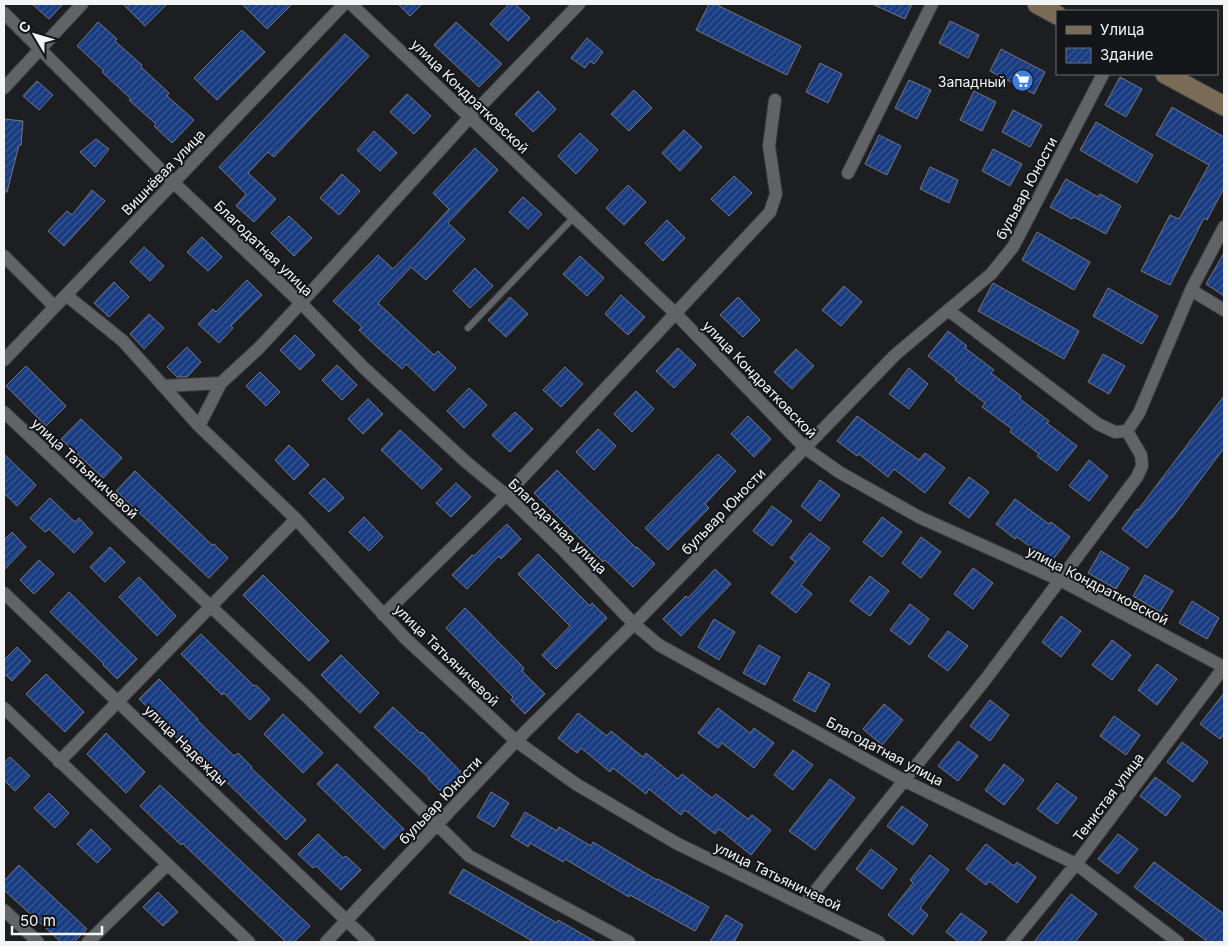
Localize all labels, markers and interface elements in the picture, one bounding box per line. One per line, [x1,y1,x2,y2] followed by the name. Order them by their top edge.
[10,10,60,60] north arrow
[1056,10,1218,75] legend
[14,17,34,36] text: С
[1100,20,1144,39] text: Улица
[408,35,532,157] street label: улица Кондратковской
[1100,45,1154,64] text: Здание
[1010,69,1034,93] supermarket icon: Западный
[938,73,1006,90] place label: Западный
[118,126,208,218] street label: Вишнёвая улица
[992,134,1060,242] street label: бульвар Юности
[211,197,317,299] street label: Благодатная улица
[699,317,821,441] street label: улица Кондратковской
[28,414,142,522] street label: улица Татьяничевой
[677,464,769,558] street label: бульвар Юности
[505,475,611,577] street label: Благодатная улица
[1024,542,1172,628] street label: улица Кондратковской
[391,600,503,710] street label: улица Татьяничевой
[141,701,231,789] street label: улица Надежды
[824,713,946,789] street label: Благодатная улица
[1069,749,1147,845] street label: Тенистая улица
[395,753,485,847] street label: бульвар Юности
[712,838,844,914] street label: улица Татьяничевой
[12,904,102,936] scale bar
[20,911,56,930] text: 50 m

